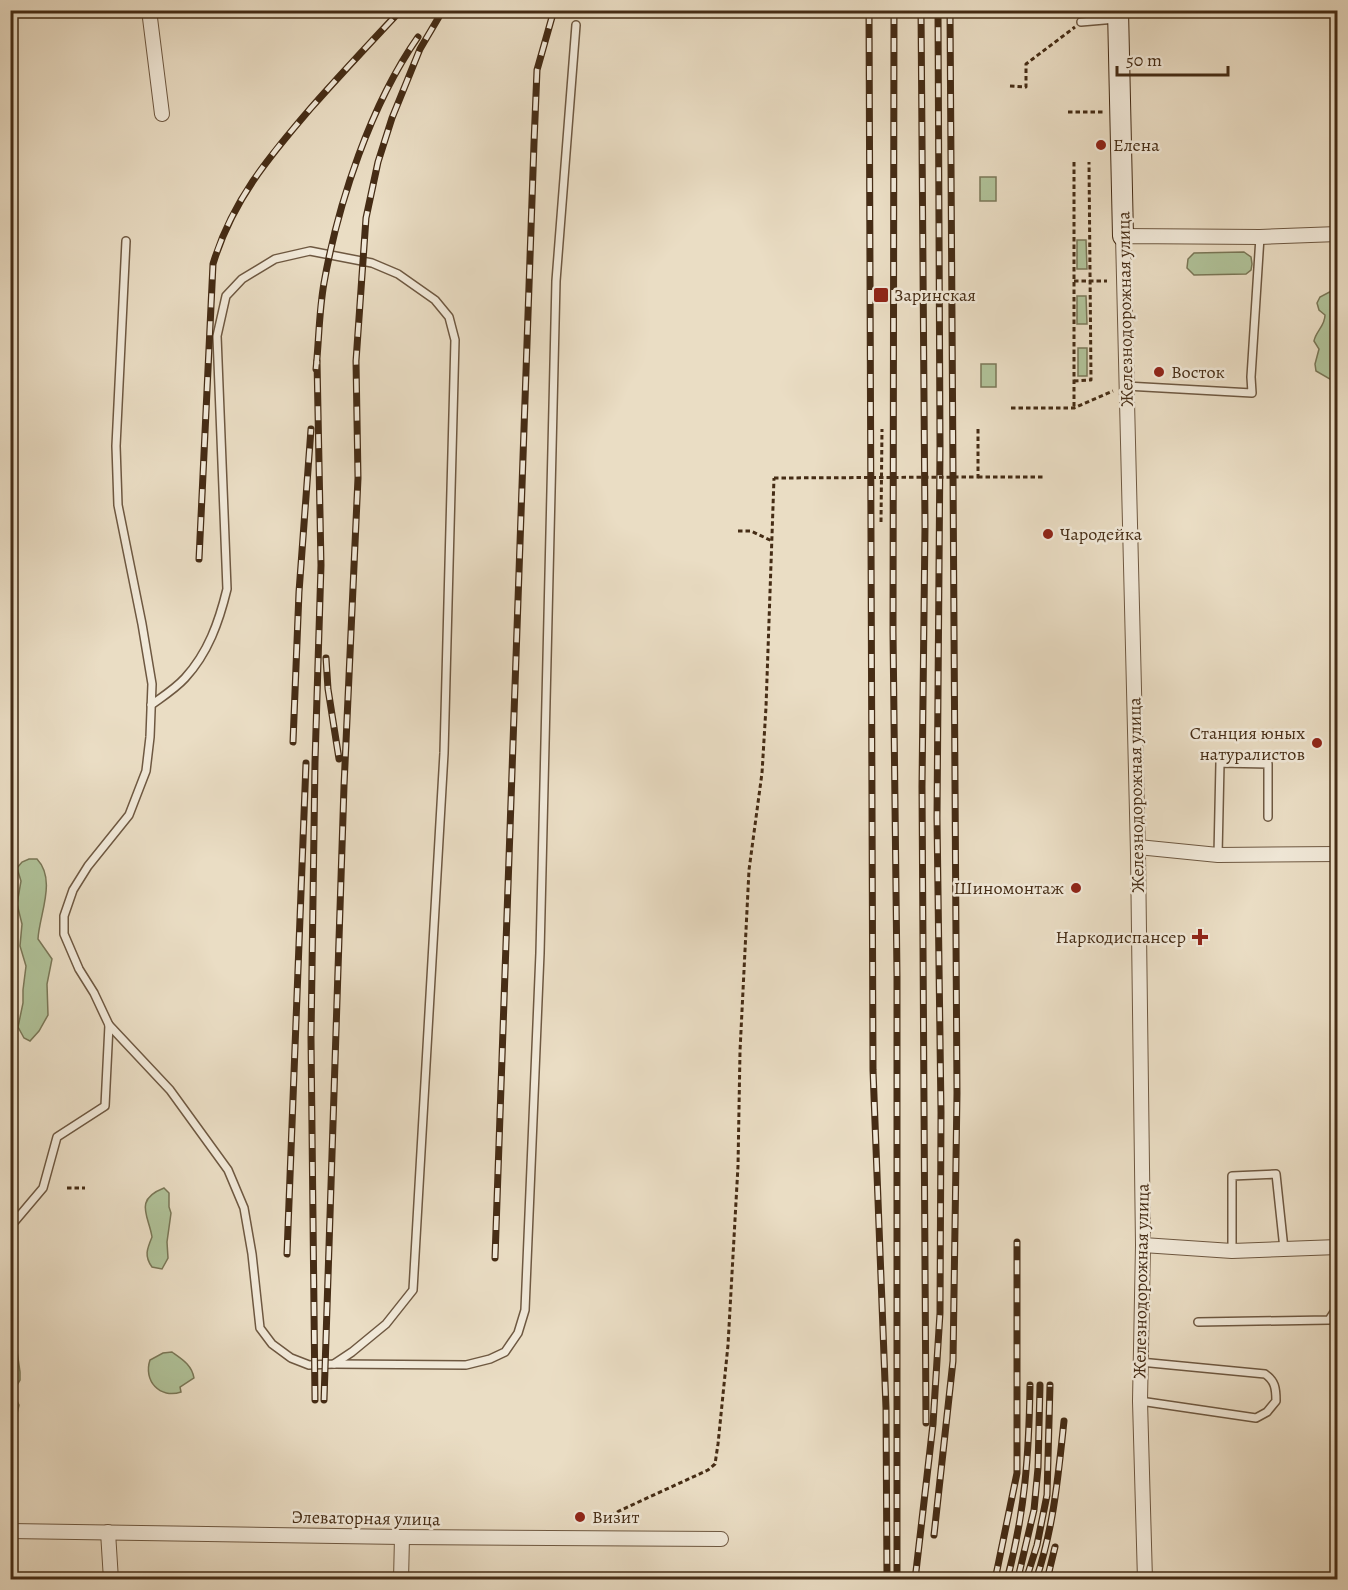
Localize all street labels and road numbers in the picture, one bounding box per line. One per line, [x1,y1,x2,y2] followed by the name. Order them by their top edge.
[1111,210,1139,407] street label: Железнодорожная улица
[1122,696,1150,893] street label: Железнодорожная улица
[1127,1182,1155,1379] street label: Железнодорожная улица
[291,1505,441,1531] street label: Элеваторная улица

